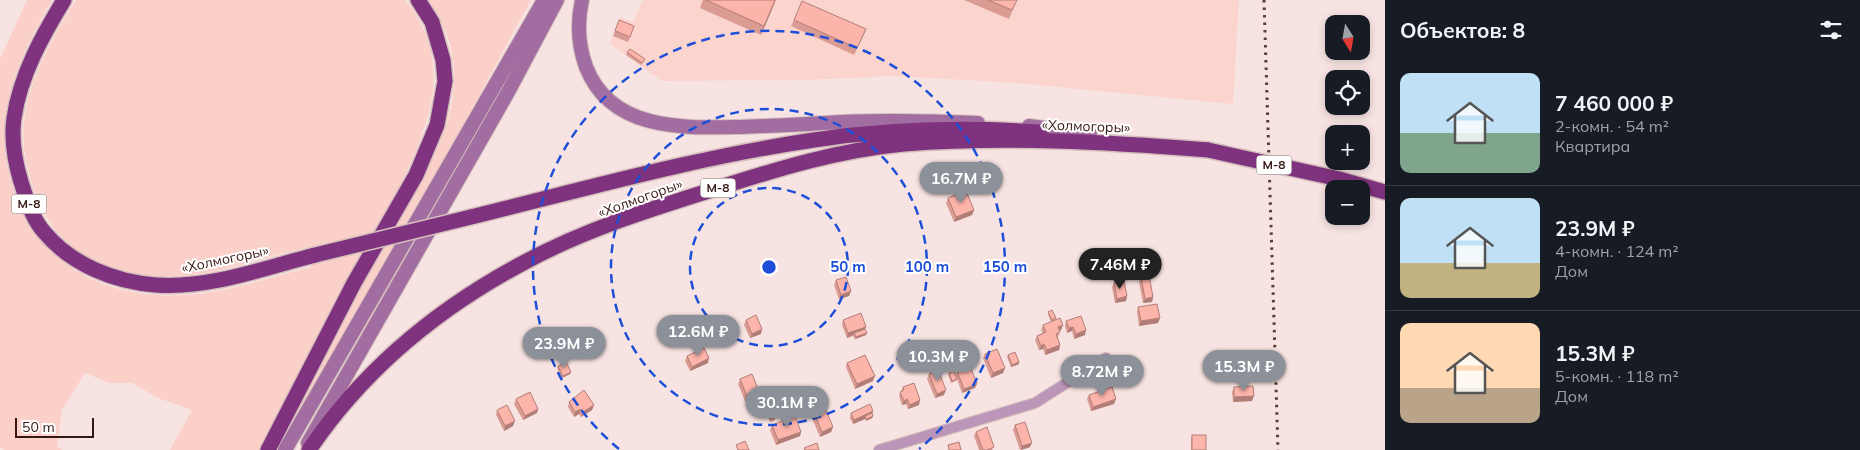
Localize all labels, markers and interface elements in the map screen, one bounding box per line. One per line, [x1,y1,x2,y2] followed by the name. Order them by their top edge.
[1325,15,1370,60] north arrow
[1325,15,1370,225] map controls
[1817,16,1845,44] icon: filters
[1400,17,1525,43] text: Объектов: 8
[1325,70,1370,115] button: locate
[1555,90,1673,116] text: 7 460 000 ₽
[1440,93,1500,153] icon: home
[1041,115,1131,137] street label: «Холмогоры»
[1555,116,1669,136] text: 2-комн. · 54 m²
[1325,125,1370,170] button: +
[1555,136,1630,156] text: Квартира
[1256,156,1292,174] road number: М-8
[915,162,1007,204] pin: 16.7M ₽
[931,168,991,188] text: 16.7M ₽
[595,174,685,222] street label: «Холмогоры»
[700,178,736,198] road number: М-8
[1325,180,1370,225] button: −
[12,194,46,213] road number: М-8
[1555,215,1635,241] text: 23.9M ₽
[1440,218,1500,278] icon: home
[180,241,270,277] street label: «Холмогоры»
[1555,241,1679,261] text: 4-комн. · 124 m²
[1074,248,1166,290] pin: 7.46M ₽
[1090,254,1150,274] text: 7.46M ₽
[830,257,866,276] text: 50 m
[905,257,949,276] text: 100 m
[983,257,1027,276] text: 150 m
[760,258,778,276] centre of rings
[1555,261,1588,281] text: Дом
[652,314,744,357] pin: 12.6M ₽
[668,321,728,341] text: 12.6M ₽
[518,326,610,369] pin: 23.9M ₽
[534,333,594,353] text: 23.9M ₽
[892,340,984,382] pin: 10.3M ₽
[1555,340,1635,366] text: 15.3M ₽
[1440,343,1500,403] icon: home
[908,346,968,366] text: 10.3M ₽
[1198,350,1290,392] pin: 15.3M ₽
[1056,354,1148,397] pin: 8.72M ₽
[1214,356,1274,376] text: 15.3M ₽
[1072,361,1132,381] text: 8.72M ₽
[1555,366,1679,386] text: 5-комн. · 118 m²
[741,386,833,428] pin: 30.1M ₽
[1555,386,1588,406] text: Дом
[757,392,817,412] text: 30.1M ₽
[15,415,94,438] scale bar
[22,418,55,436] text: 50 m

